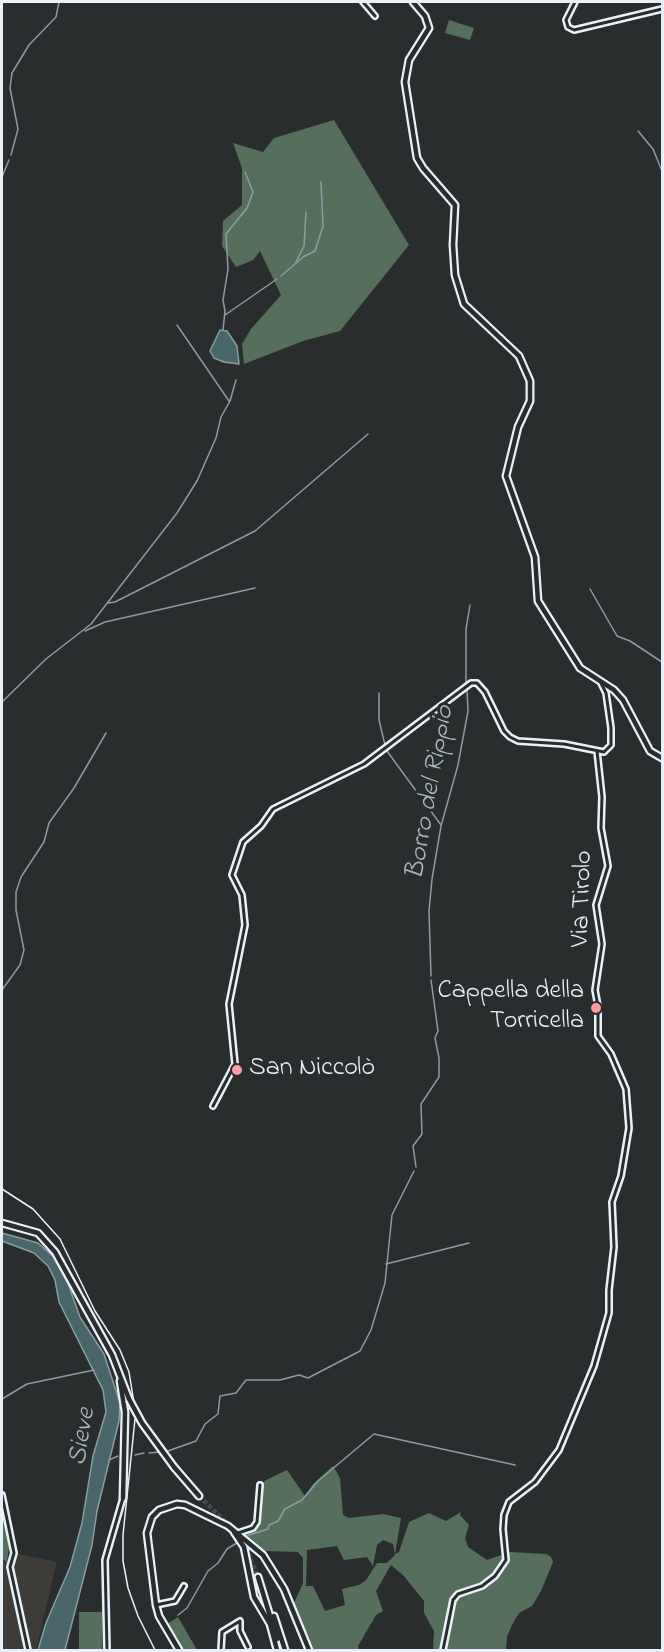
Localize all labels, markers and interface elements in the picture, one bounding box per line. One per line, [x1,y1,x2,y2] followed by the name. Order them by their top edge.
[401,703,463,883] water label: Borro del Rippio
[567,850,601,948] street label: Via Tirolo
[437,977,584,1038] place label: Cappella della Torricella
[589,1001,603,1015] marker: Cappella della Torricella
[249,1054,375,1086] place label: San Niccolò
[230,1063,244,1077] marker: San Niccolò
[63,1406,105,1468] water label: Sieve

